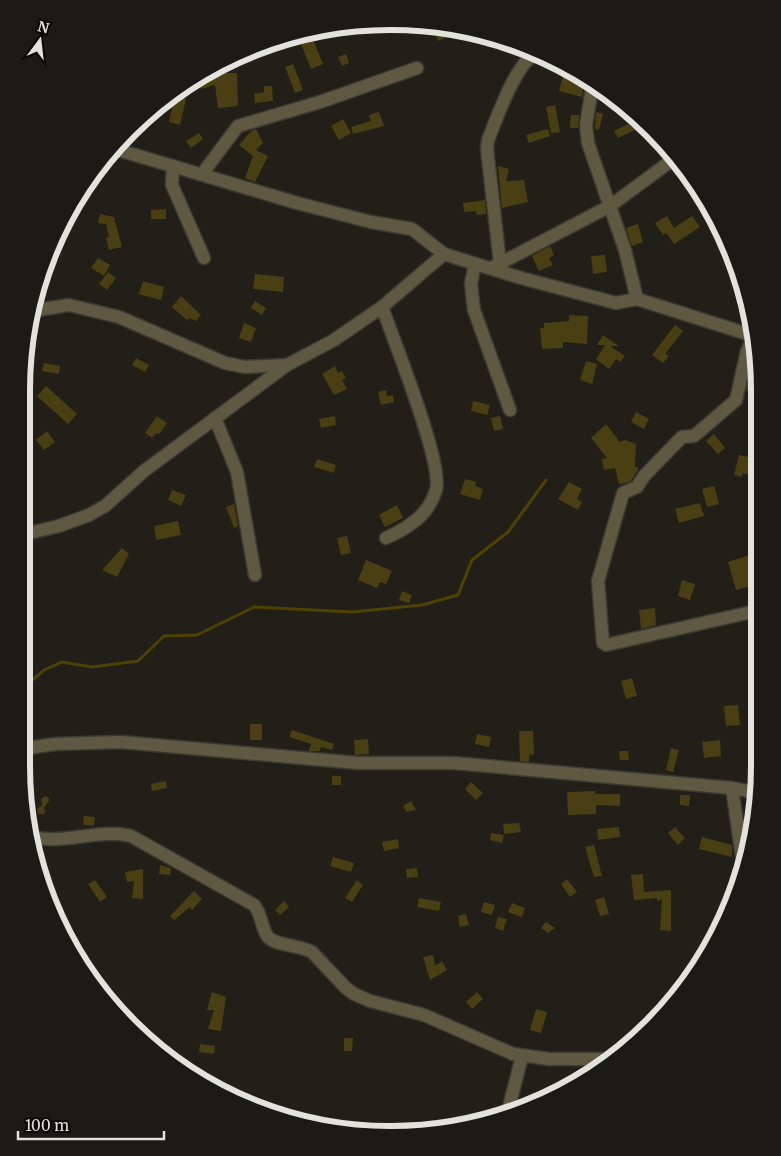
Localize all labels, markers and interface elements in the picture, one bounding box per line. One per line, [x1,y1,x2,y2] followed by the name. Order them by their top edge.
[15,15,65,65] north arrow
[36,17,51,38] text: N
[18,1108,164,1140] scale bar
[25,1116,69,1135] text: 100 m

